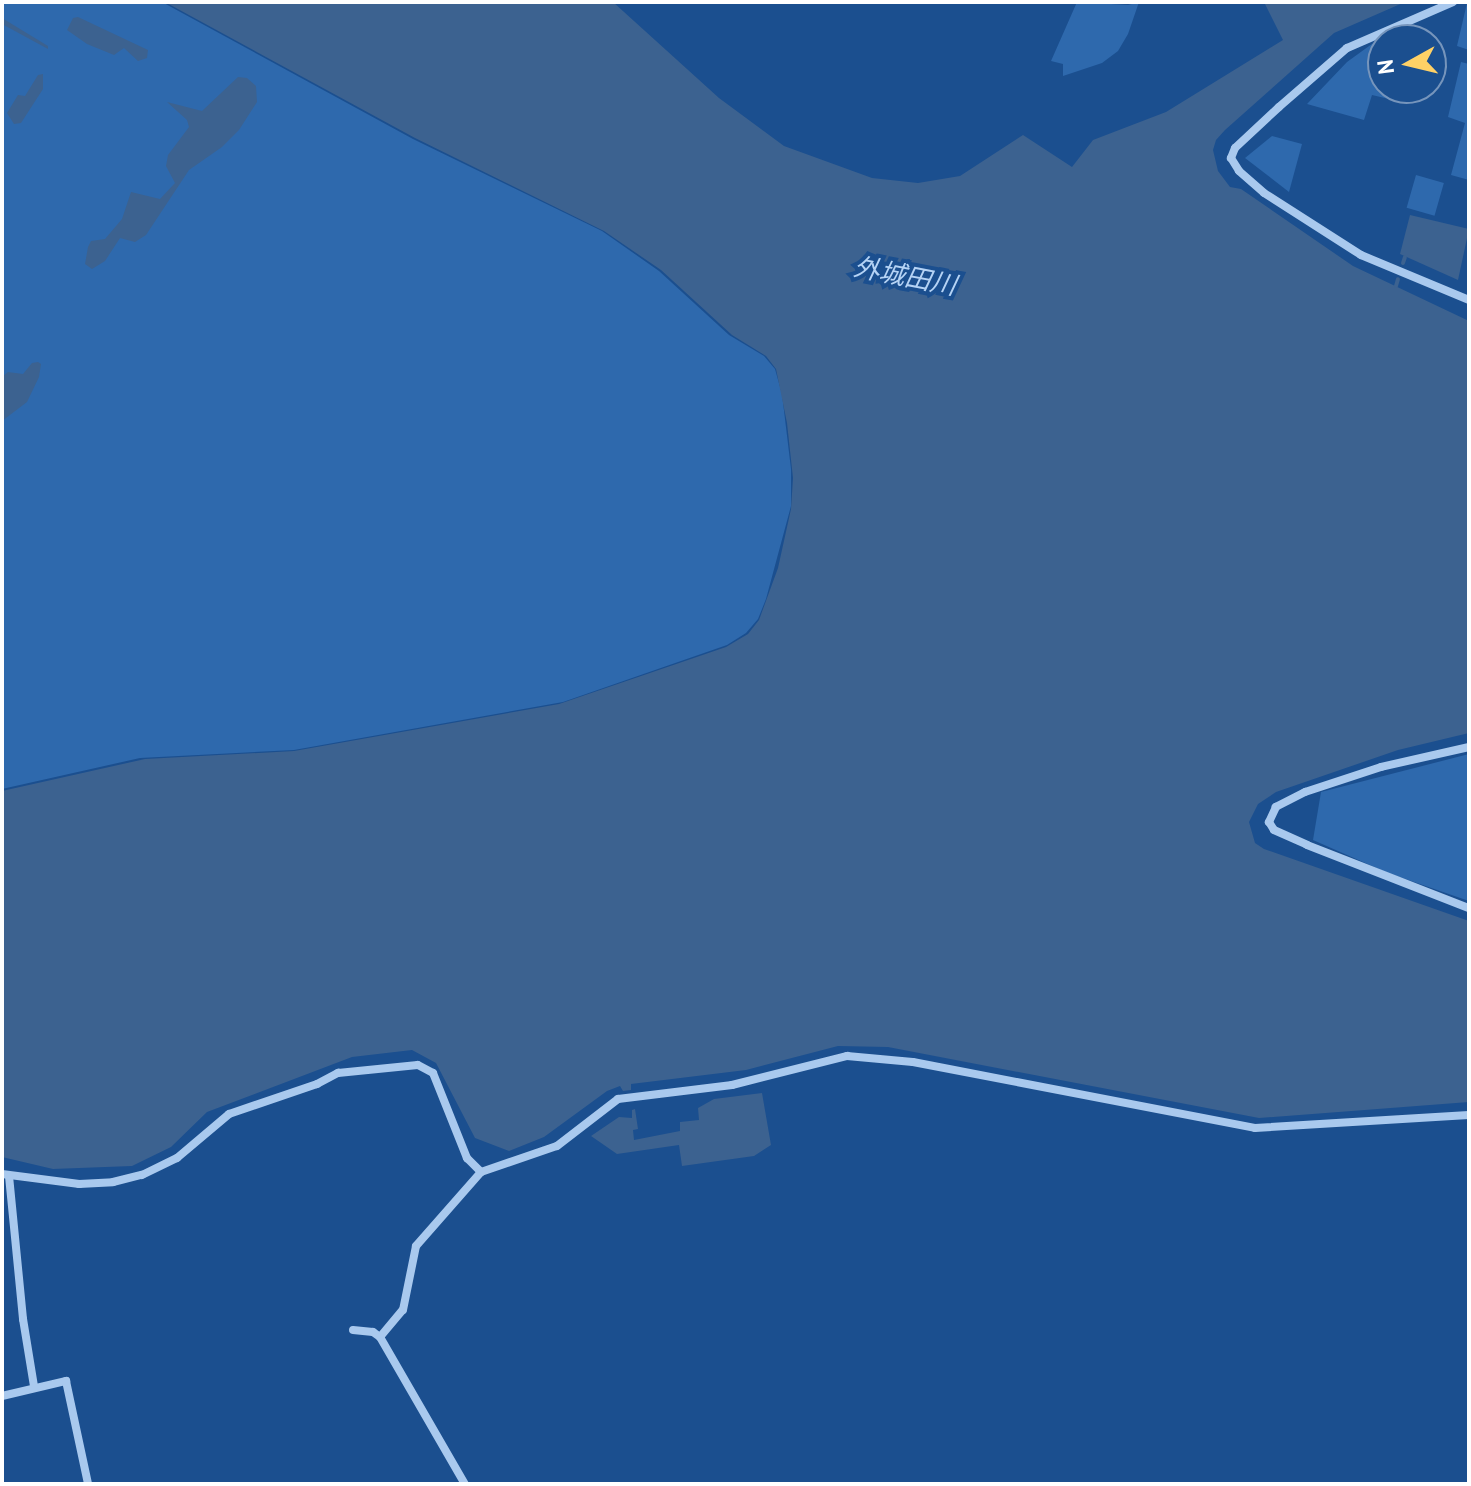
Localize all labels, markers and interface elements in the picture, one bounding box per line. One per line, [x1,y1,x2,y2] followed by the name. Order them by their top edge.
[1367,24,1447,104] north arrow
[1370,58,1400,76] text: N
[851,251,959,301] water label: 外城田川

